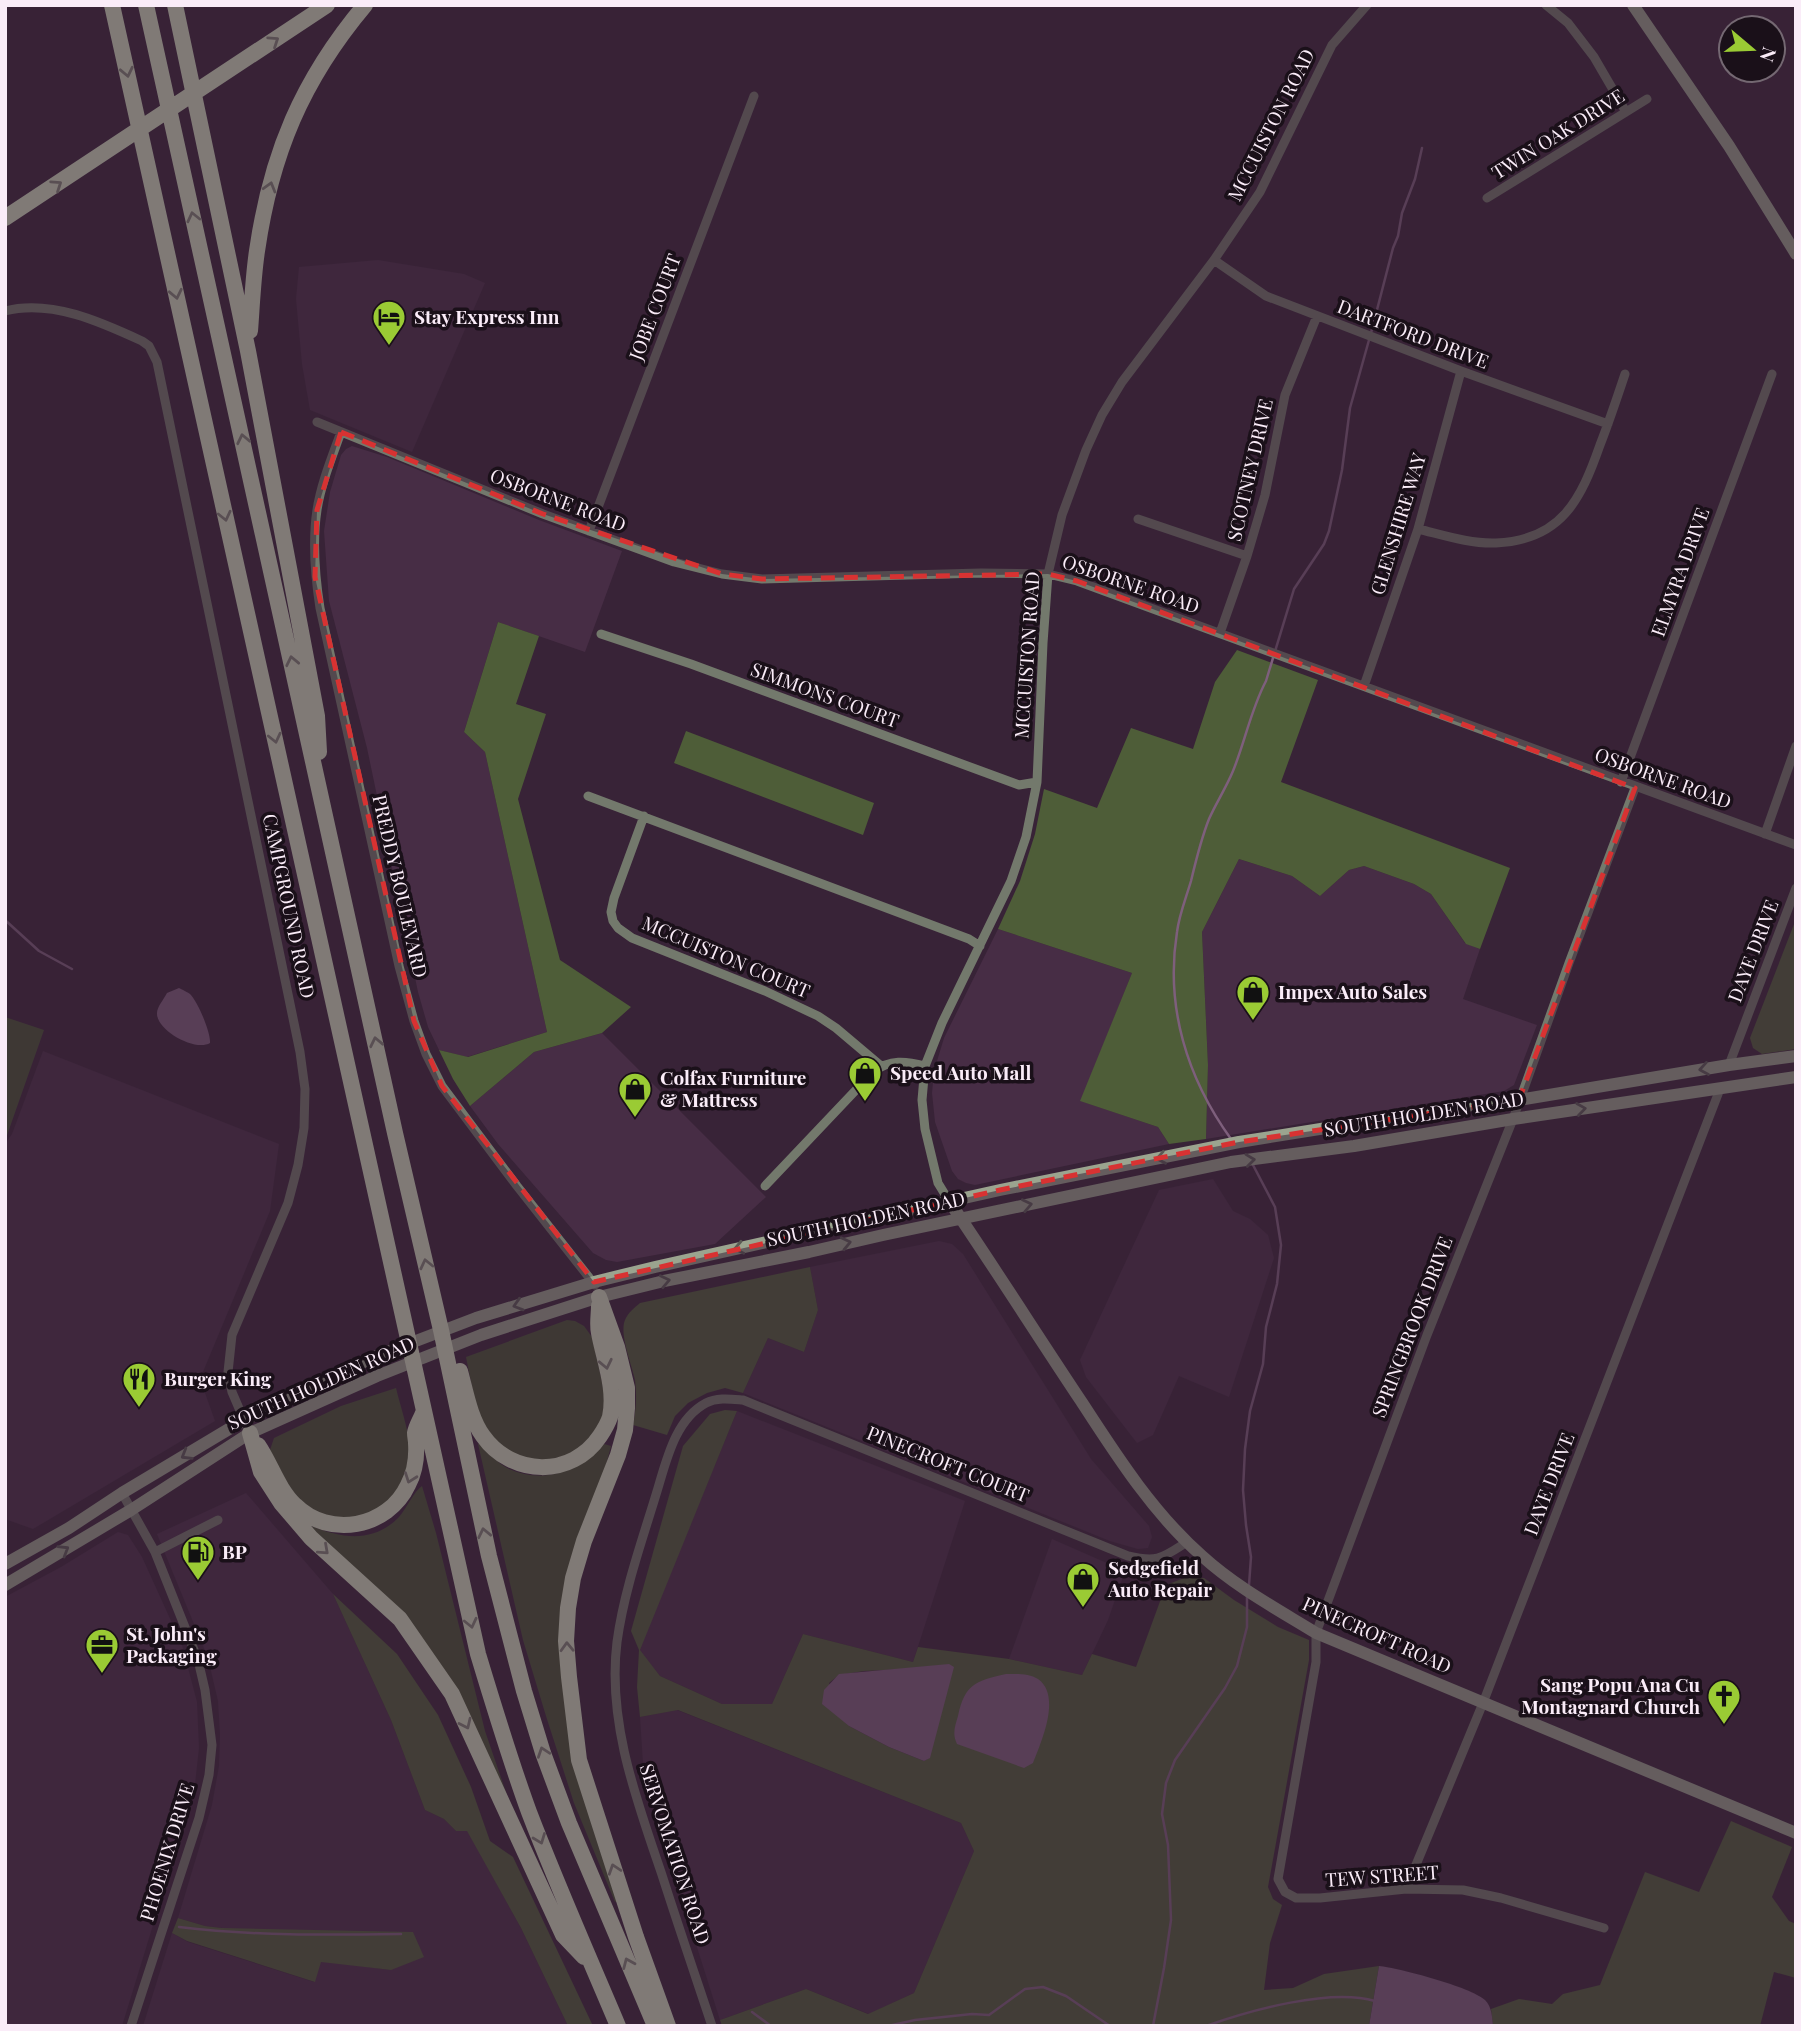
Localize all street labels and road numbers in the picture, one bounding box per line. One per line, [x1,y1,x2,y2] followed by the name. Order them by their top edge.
[1221,44,1320,205] street label: MCCUISTON ROAD
[1486,82,1629,184] street label: TWIN OAK DRIVE
[622,250,686,364] street label: JOBE COURT
[1334,292,1493,374] street label: DARTFORD DRIVE
[1220,396,1278,544] street label: SCOTNEY DRIVE
[1363,449,1431,598] street label: GLENSHIRE WAY
[487,461,630,537] street label: OSBORNE ROAD
[1644,504,1714,640] street label: ELMYRA DRIVE
[1059,547,1203,619] street label: OSBORNE ROAD
[1007,570,1045,739] street label: MCCUISTON ROAD
[748,655,903,733] street label: SIMMONS COURT
[1591,740,1735,814] street label: OSBORNE ROAD
[367,792,435,980] street label: PREDDY BOULEVARD
[258,811,322,1001] street label: CAMPGROUND ROAD
[1721,896,1784,1006] street label: DAYE DRIVE
[638,909,815,1003] street label: MCCUISTON COURT
[1322,1084,1526,1142] street label: SOUTH HOLDEN ROAD
[764,1184,967,1252] street label: SOUTH HOLDEN ROAD
[1365,1232,1458,1421] street label: SPRINGBROOK DRIVE
[223,1329,418,1435] street label: SOUTH HOLDEN ROAD
[863,1419,1033,1508] street label: PINECROFT COURT
[1517,1429,1580,1539] street label: DAYE DRIVE
[1299,1590,1456,1679] street label: PINECROFT ROAD
[634,1760,717,1947] street label: SERVOMATION ROAD
[133,1779,199,1924] street label: PHOENIX DRIVE
[1324,1858,1440,1892] street label: TEW STREET

